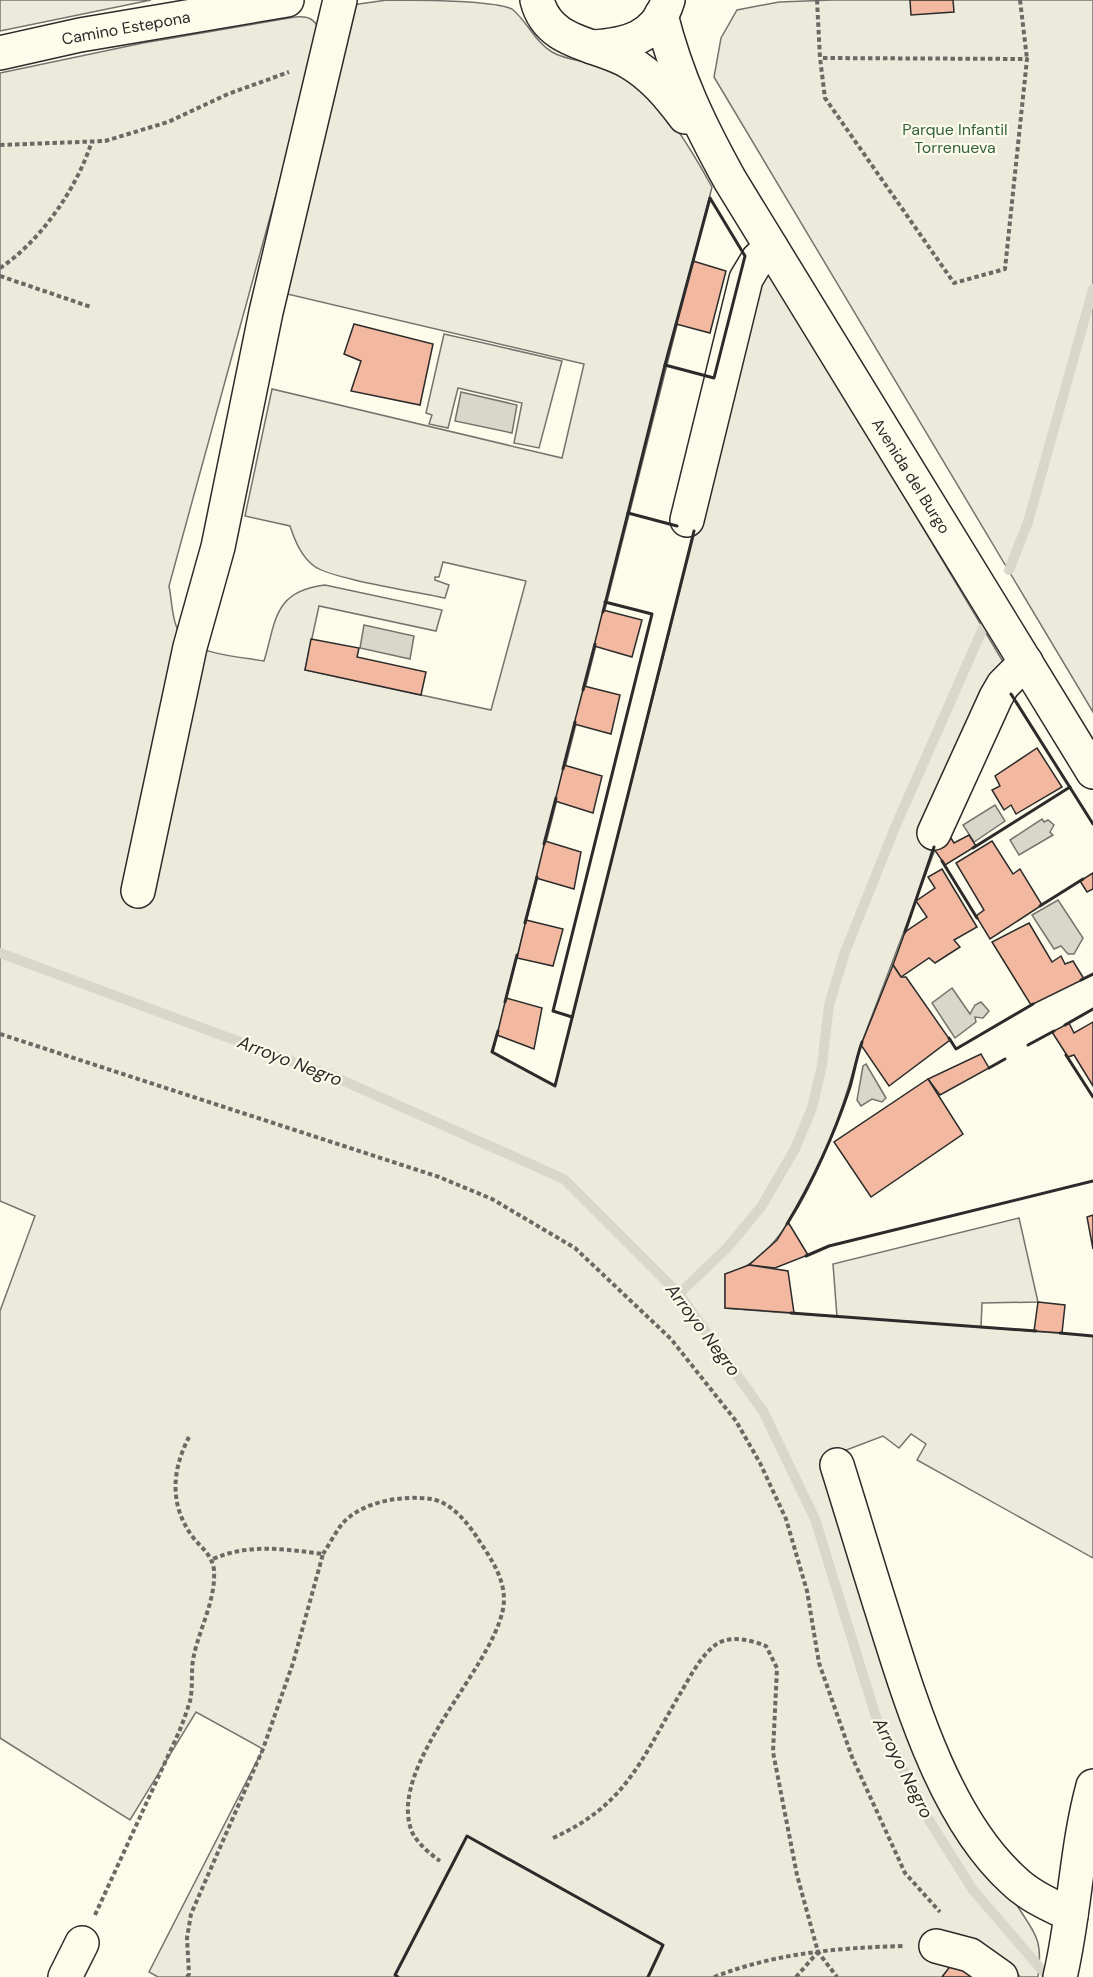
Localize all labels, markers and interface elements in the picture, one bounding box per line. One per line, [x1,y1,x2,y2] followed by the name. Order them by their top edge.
[60,6,192,50] street label: Camino Estepona
[902,119,1008,158] park label: Parque Infantil Torrenueva
[867,414,955,538] street label: Avenida del Burgo
[233,1030,346,1092] water label: Arroyo Negro
[660,1278,746,1381] water label: Arroyo Negro
[867,1713,939,1823] water label: Arroyo Negro

